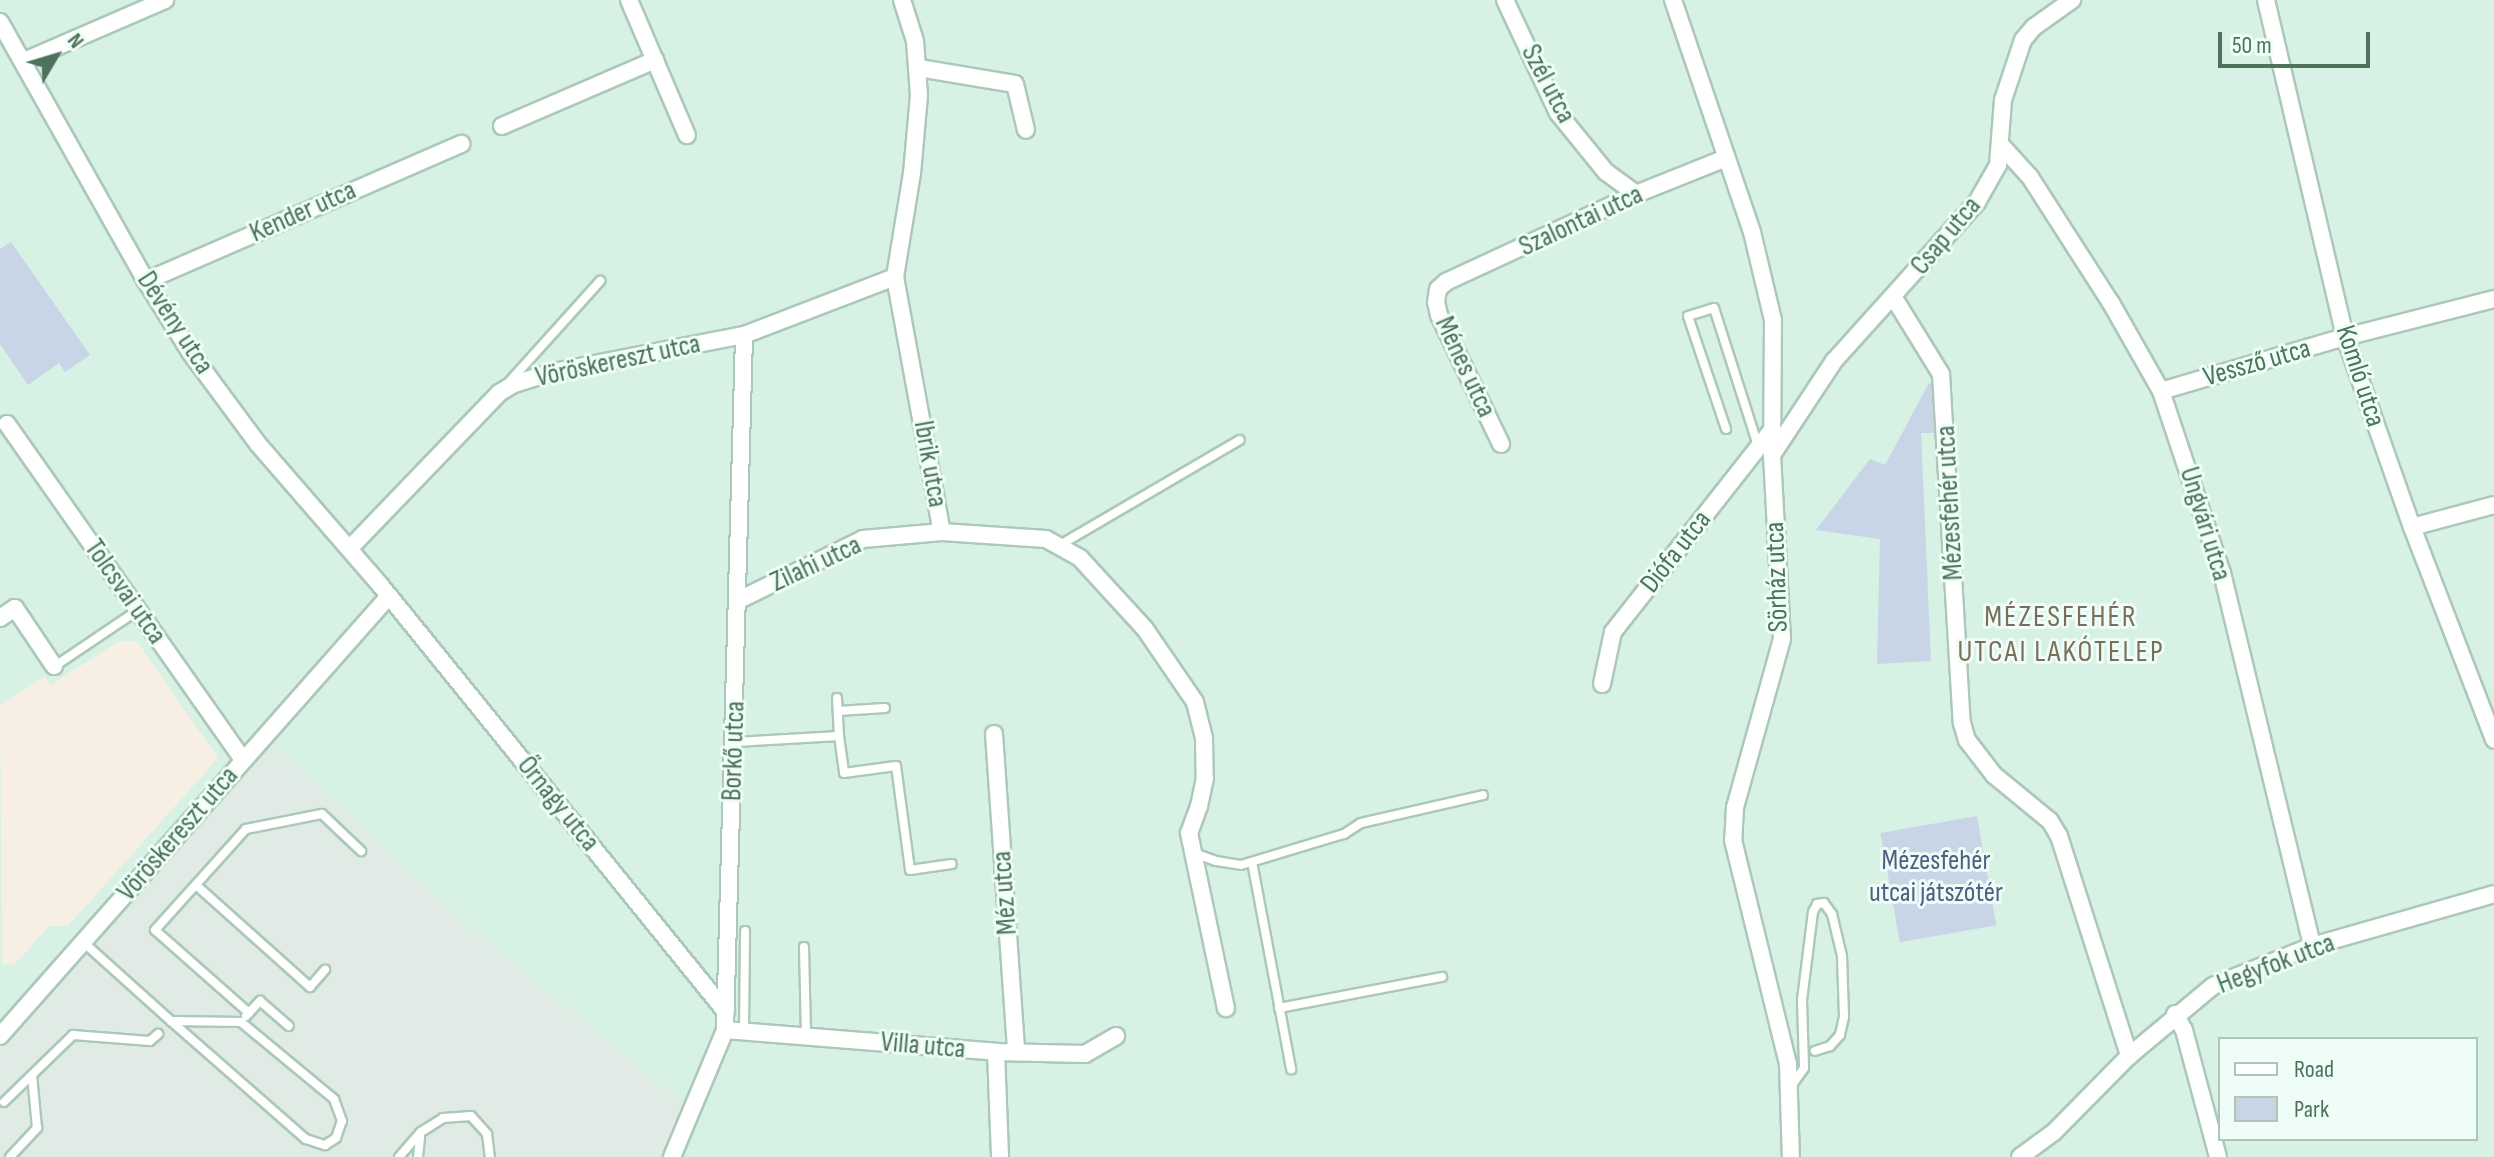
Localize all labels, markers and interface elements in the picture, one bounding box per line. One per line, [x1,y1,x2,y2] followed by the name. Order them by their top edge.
[16,16,96,96] north arrow
[2222,16,2374,66] scale bar
[61,28,90,54] text: N
[2232,31,2272,60] text: 50 m
[1513,39,1583,129] street label: Szél utca
[245,174,361,250] street label: Kender utca
[1514,178,1648,264] street label: Szalontai utca
[1904,190,1988,282] street label: Csap utca
[129,265,221,381] street label: Dévény utca
[1427,311,1503,423] street label: Ménes utca
[2328,321,2392,431] street label: Komló utca
[533,327,703,395] street label: Vöröskereszt utca
[2200,332,2314,394] street label: Vessző utca
[906,418,954,510] street label: Ibrik utca
[1929,425,1971,581] street label: Mézesfehér utca
[2172,463,2238,585] street label: Ungvári utca
[1633,504,1719,600] street label: Diófa utca
[1758,521,1796,633] street label: Sörház utca
[765,528,867,600] street label: Zilahi utca
[77,533,173,651] street label: Tolcsvai utca
[1957,599,2165,670] district label: MÉZESFEHÉR UTCAI LAKÓTELEP
[715,700,753,802] street label: Borkő utca
[510,750,606,858] street label: Őrnagy utca
[110,760,246,908] street label: Vöröskereszt utca
[1869,844,2003,910] park label: Mézesfehér utcai játszótér
[985,850,1025,936] street label: Méz utca
[2213,926,2339,1002] street label: Hegyfok utca
[879,1026,967,1066] street label: Villa utca
[2218,1037,2478,1141] legend
[2294,1055,2334,1084] text: Road
[2294,1095,2329,1124] text: Park

